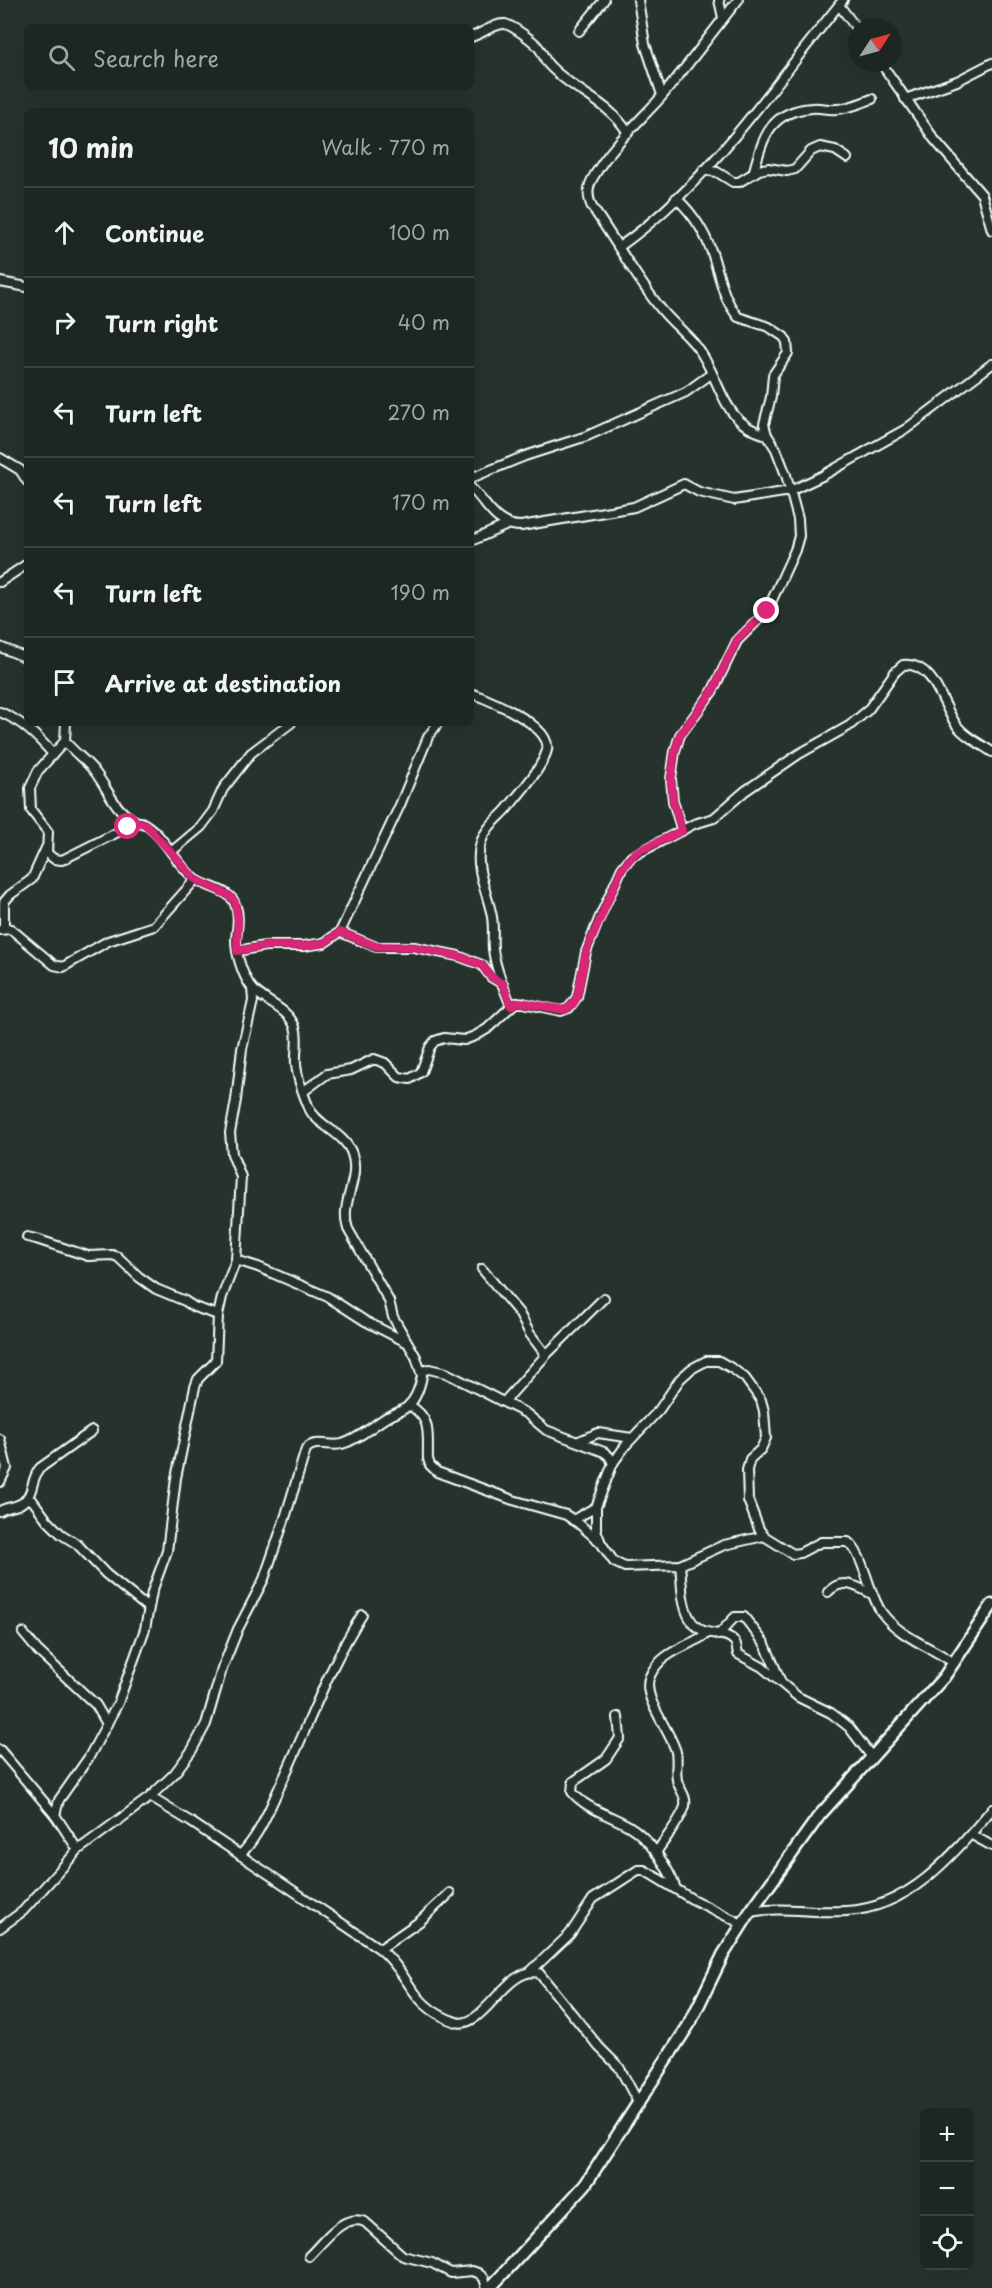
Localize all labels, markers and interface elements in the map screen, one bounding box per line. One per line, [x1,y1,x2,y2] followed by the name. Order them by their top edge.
[848,18,902,72] north arrow
[24,24,474,90] search box
[45,41,78,74] icon: search
[93,41,219,74] text: Search here
[48,128,134,167] text: 10 min
[321,132,450,162] text: Walk · 770 m
[48,216,81,249] icon: ahead
[105,216,204,249] text: Continue
[389,217,450,247] text: 100 m
[48,306,81,339] icon: right
[105,306,218,339] text: Turn right
[398,307,450,337] text: 40 m
[48,396,81,429] icon: left
[105,396,202,429] text: Turn left
[387,397,450,427] text: 270 m
[48,486,81,519] icon: left
[105,486,202,519] text: Turn left
[392,487,450,517] text: 170 m
[48,576,81,609] icon: left
[105,576,202,609] text: Turn left
[391,577,450,607] text: 190 m
[753,597,779,623] route end
[48,666,81,699] icon: arrive
[105,666,341,699] text: Arrive at destination
[114,813,140,839] route start
[920,2108,974,2270] map controls
[920,2108,974,2162] button: +
[920,2162,974,2216] button: −
[920,2216,974,2270] button: locate

